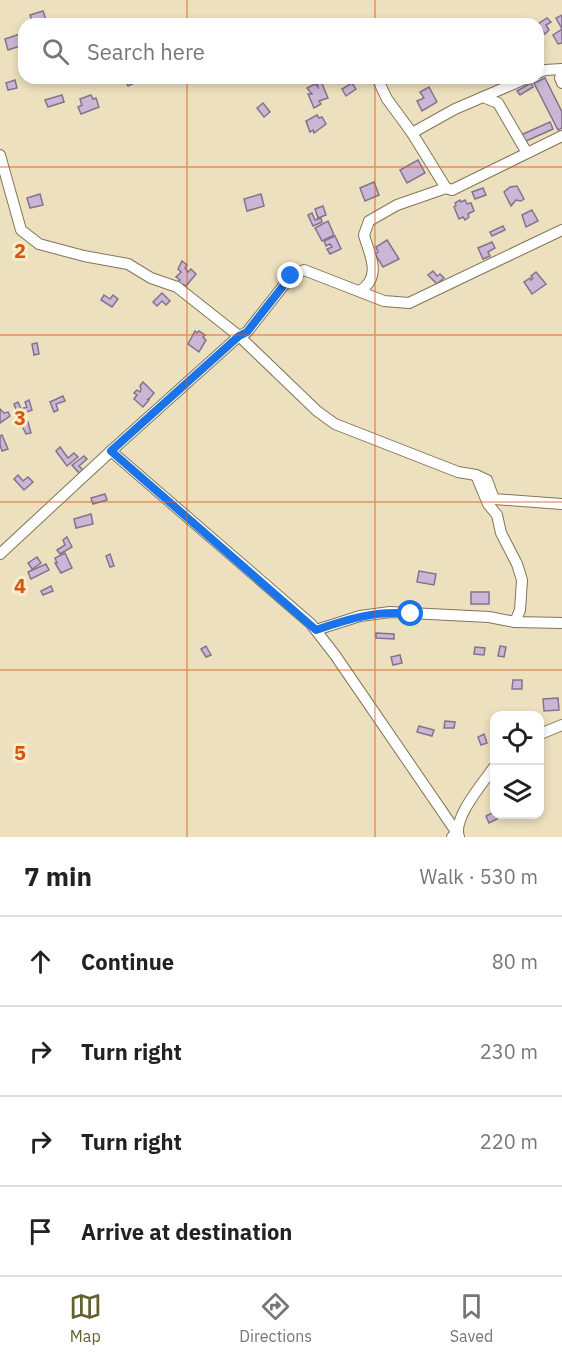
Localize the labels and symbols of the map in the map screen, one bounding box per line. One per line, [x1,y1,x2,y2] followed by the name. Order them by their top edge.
[14,237,26,264] text: 2
[277,262,303,288] route end
[14,404,26,431] text: 3
[14,572,26,599] text: 4
[397,600,423,626] route start
[14,739,26,766] text: 5

